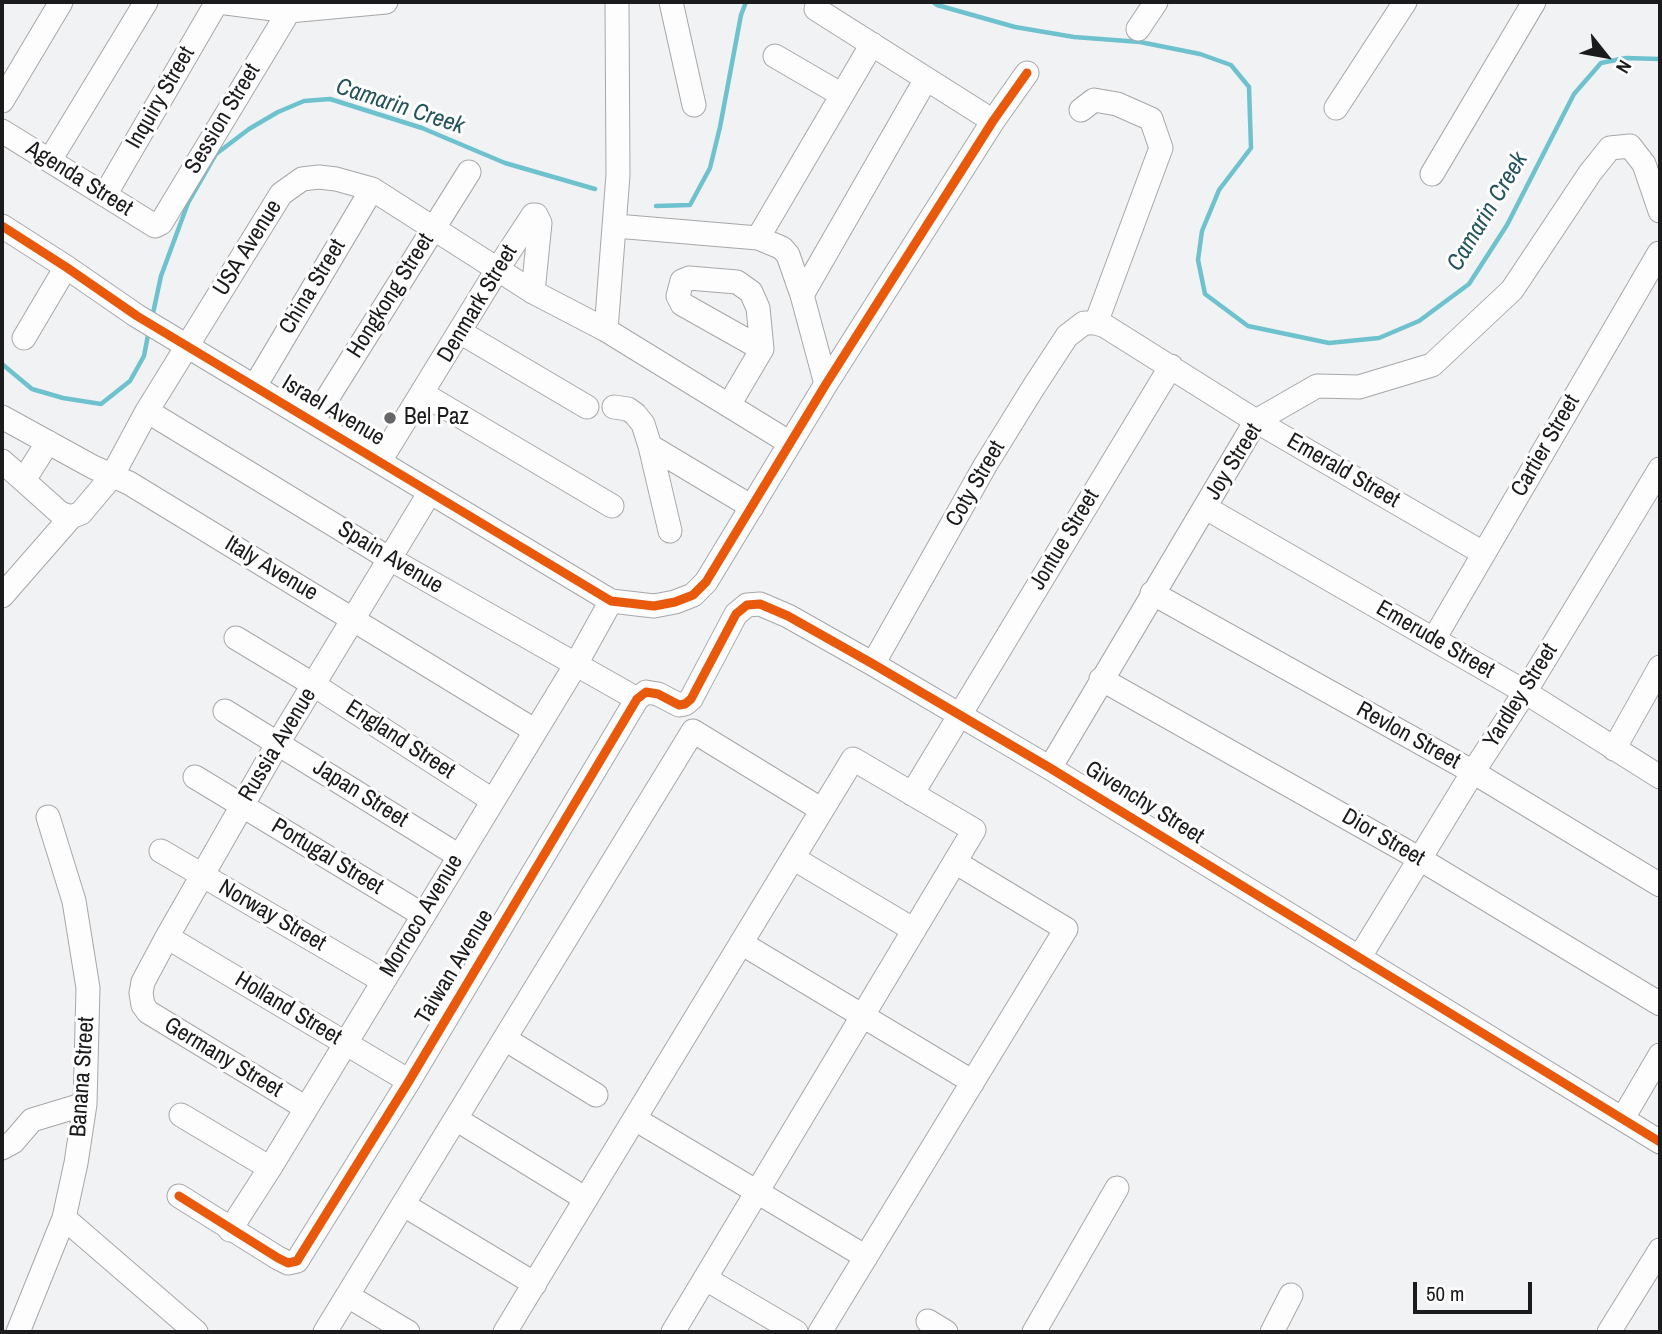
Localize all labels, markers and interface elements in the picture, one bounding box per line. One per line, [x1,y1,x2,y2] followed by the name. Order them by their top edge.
[1571,21,1641,91] north arrow
[121,42,201,154] street label: Inquiry Street
[1610,55,1638,78] text: N
[179,59,267,179] street label: Session Street
[332,73,468,141] water label: Camarin Creek
[21,135,137,223] street label: Agenda Street
[1441,147,1535,277] water label: Camarin Creek
[208,195,288,301] street label: USA Avenue
[342,229,440,363] street label: Hongkong Street
[274,235,352,339] street label: China Street
[432,240,524,368] street label: Denmark Street
[277,370,389,452] street label: Israel Avenue
[1506,390,1586,502] street label: Cartier Street
[404,404,469,432] place label: Bel Paz
[382,410,398,426] marker: Bel Paz
[1200,419,1268,505] street label: Joy Street
[1282,428,1404,514] street label: Emerald Street
[940,436,1012,532] street label: Coty Street
[1024,485,1106,595] street label: Jontue Street
[332,516,448,600] street label: Spain Avenue
[220,531,322,607] street label: Italy Avenue
[1371,595,1499,685] street label: Emerude Street
[1478,639,1564,753] street label: Yardley Street
[233,683,323,807] street label: Russia Avenue
[340,694,460,786] street label: England Street
[1351,696,1465,776] street label: Revlon Street
[307,754,413,834] street label: Japan Street
[1079,755,1209,851] street label: Givenchy Street
[1337,803,1429,873] street label: Dior Street
[266,813,388,901] street label: Portugal Street
[375,850,469,982] street label: Morroco Avenue
[213,874,331,958] street label: Norway Street
[410,905,500,1029] street label: Taiwan Avenue
[230,966,346,1052] street label: Holland Street
[159,1012,287,1104] street label: Germany Street
[65,1016,101,1138] street label: Banana Street
[1417,1268,1536,1312] scale bar
[1426,1279,1464,1308] text: 50 m

